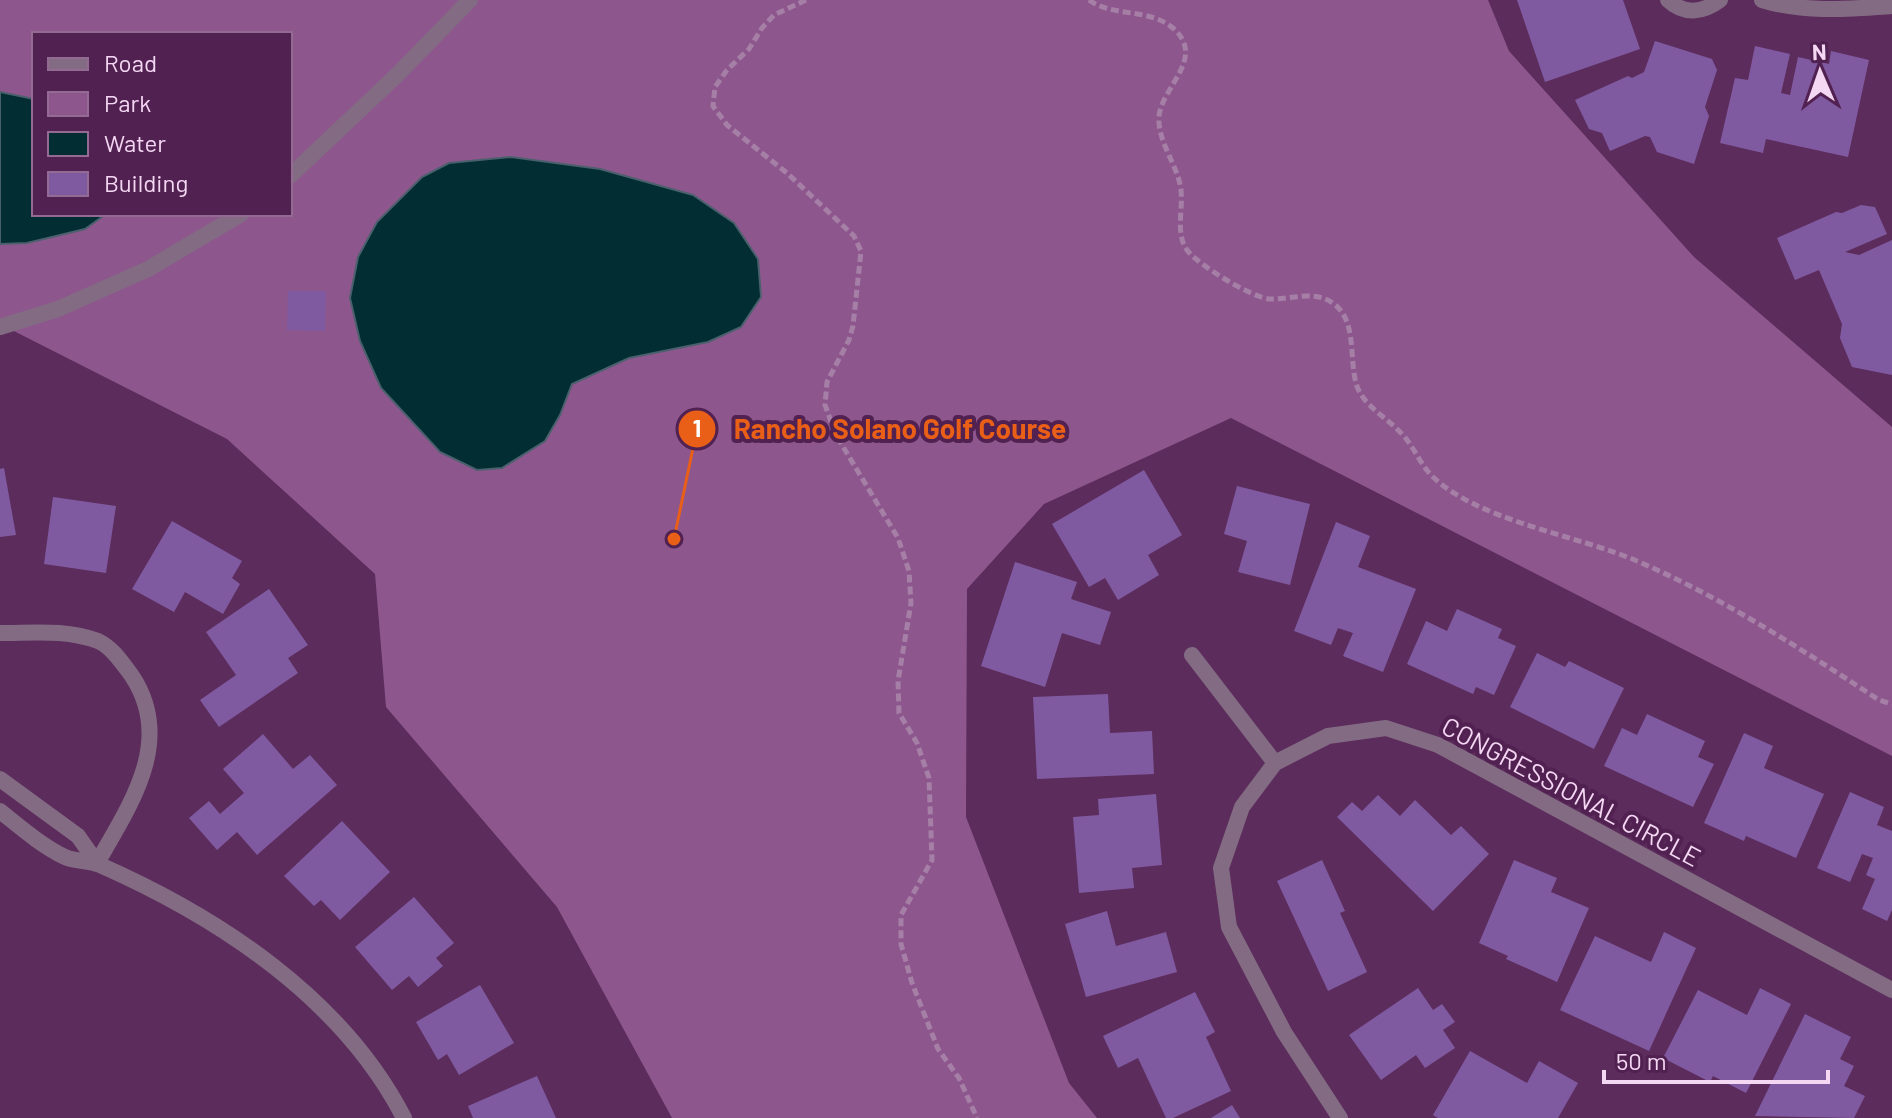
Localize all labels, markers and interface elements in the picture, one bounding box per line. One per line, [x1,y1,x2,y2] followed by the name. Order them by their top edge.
[32,32,292,216] legend
[1780,32,1860,112] north arrow
[1811,38,1827,64] text: N
[104,48,157,77] text: Road
[104,88,151,117] text: Park
[104,128,166,157] text: Water
[104,168,188,197] text: Building
[677,403,1082,455] callout: Rancho Solano Golf Course
[734,411,1066,445] text: Rancho Solano Golf Course
[693,413,701,442] text: 1
[1437,709,1706,872] street label: CONGRESSIONAL CIRCLE
[1604,1034,1828,1084] scale bar
[1616,1046,1667,1075] text: 50 m

